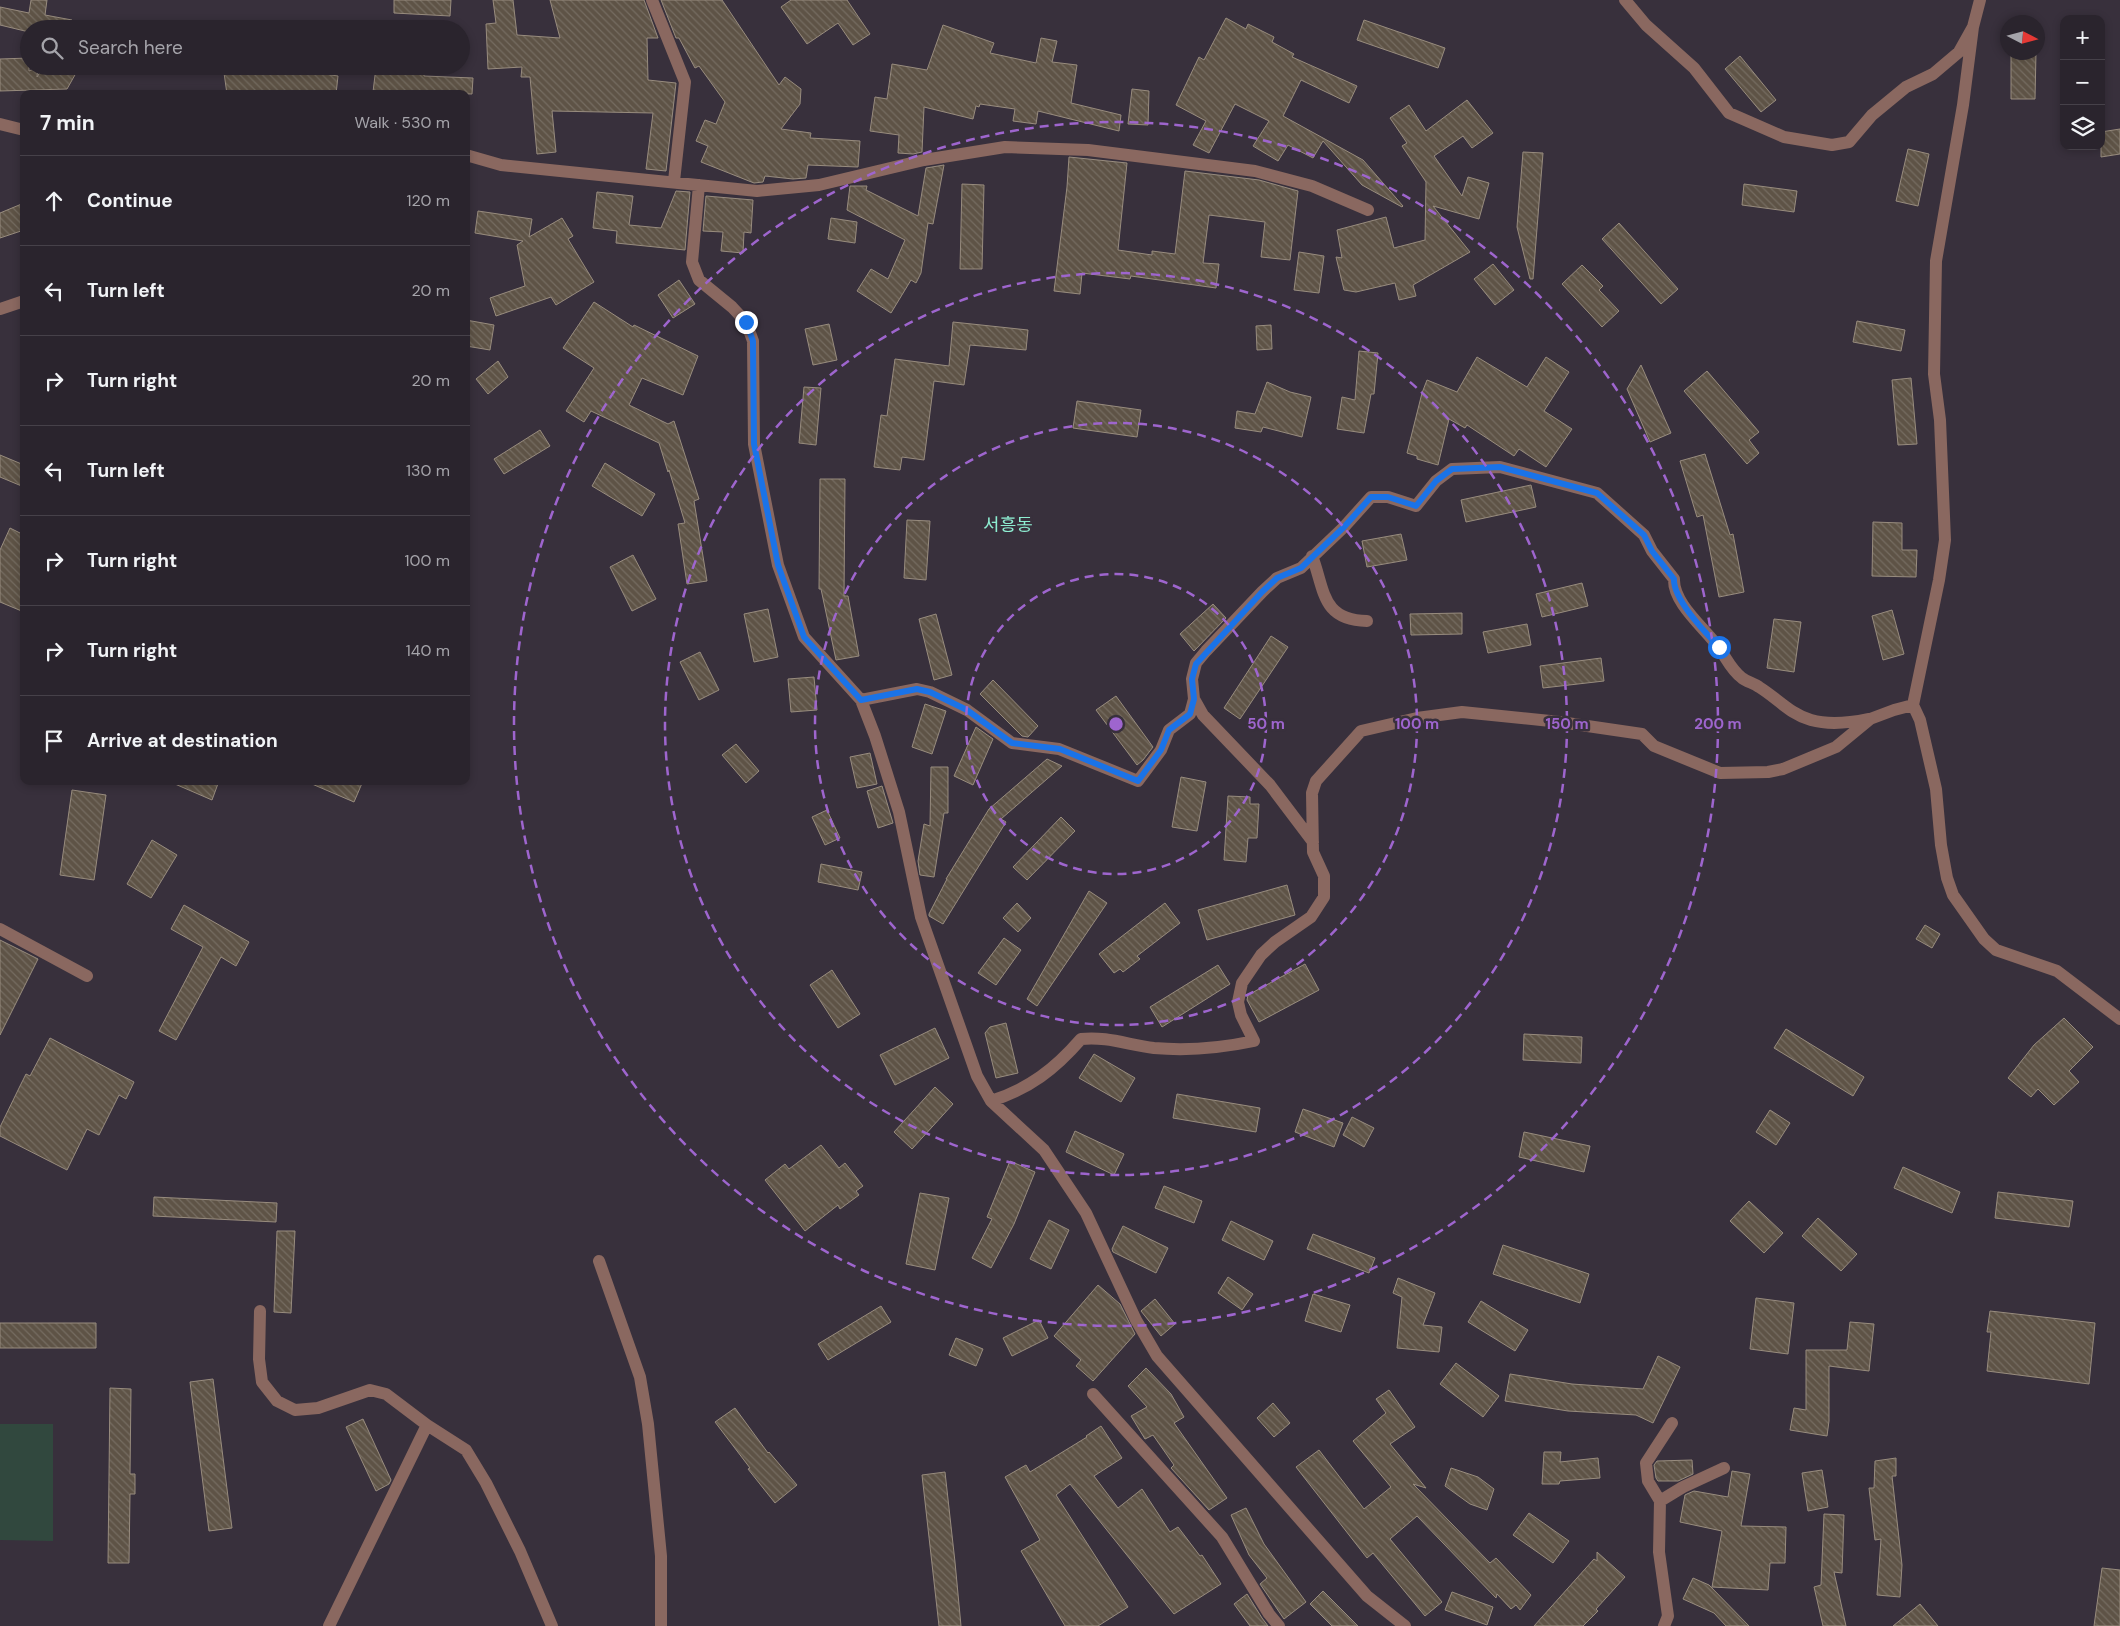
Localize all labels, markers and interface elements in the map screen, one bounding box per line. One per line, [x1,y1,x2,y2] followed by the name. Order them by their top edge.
[2000,15,2045,60] north arrow
[2060,15,2105,150] map controls
[2060,15,2105,60] button: +
[20,20,470,75] search box
[38,34,66,62] icon: search
[78,35,183,60] text: Search here
[2060,60,2105,105] button: −
[2060,105,2105,150] button: layers
[40,109,95,137] text: 7 min
[355,112,450,133] text: Walk · 530 m
[40,187,68,215] icon: ahead
[87,188,173,213] text: Continue
[406,190,450,211] text: 120 m
[40,277,68,305] icon: left
[87,278,165,303] text: Turn left
[411,280,450,301] text: 20 m
[735,311,758,334] route end
[40,367,68,395] icon: right
[87,368,177,393] text: Turn right
[411,370,450,391] text: 20 m
[40,457,68,485] icon: left
[87,458,165,483] text: Turn left
[406,460,450,481] text: 130 m
[983,513,1033,537] district label: 서흥동
[40,547,68,575] icon: right
[87,548,177,573] text: Turn right
[405,550,450,571] text: 100 m
[1708,636,1731,659] route start
[40,637,68,665] icon: right
[87,638,177,663] text: Turn right
[406,640,450,661] text: 140 m
[1247,714,1285,734] text: 50 m
[1395,714,1439,734] text: 100 m
[1546,714,1589,734] text: 150 m
[1694,714,1742,734] text: 200 m
[1107,715,1125,733] centre of rings
[40,727,68,755] icon: arrive
[87,728,278,753] text: Arrive at destination

